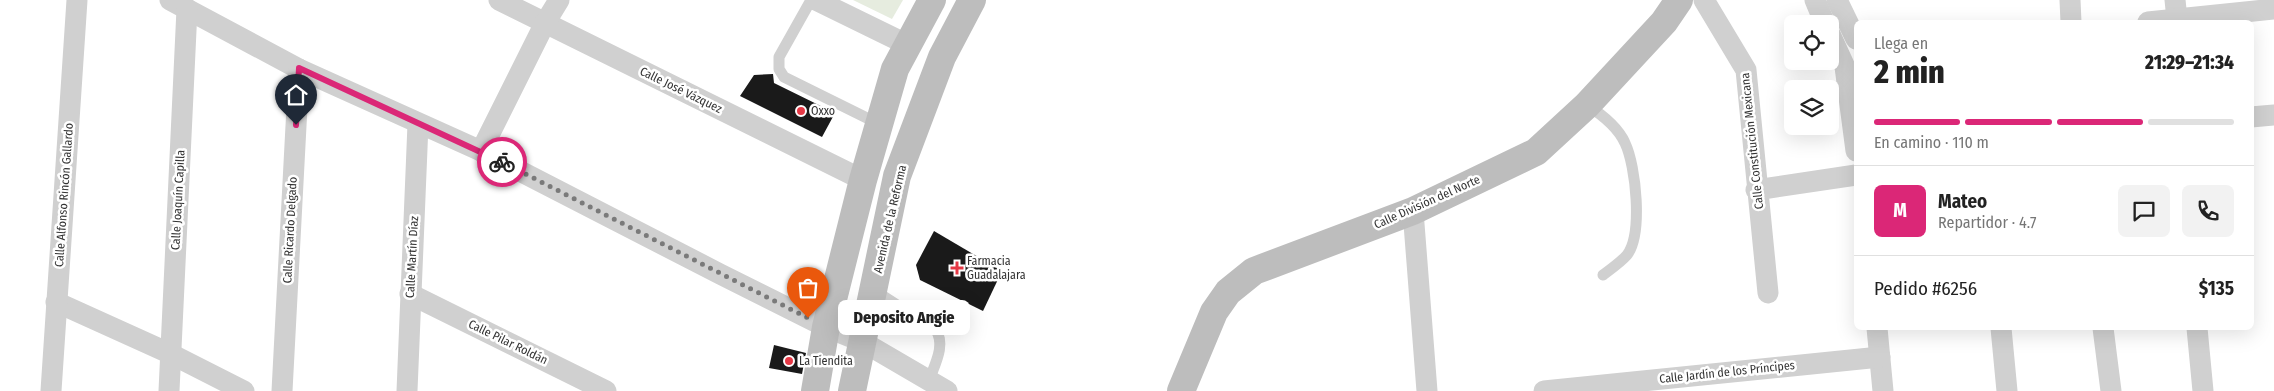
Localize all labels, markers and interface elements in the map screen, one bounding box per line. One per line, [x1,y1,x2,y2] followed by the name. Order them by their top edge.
[1784,15,1839,135] map controls
[1784,15,1839,70] button: locate
[1874,34,1928,53] text: Llega en
[2145,51,2234,74] text: 21:29–21:34
[1874,53,1945,91] text: 2 min
[638,64,725,116] street label: Calle José Vázquez
[1738,72,1766,210] street label: Calle Constitución Mexicana
[275,74,317,125] pin
[1784,80,1839,135] button: layers
[282,81,310,109] icon: home
[811,104,835,118] place label: Oxxo
[795,105,807,117] marker: Oxxo
[52,123,76,267] street label: Calle Alfonso Rincón Gallardo
[1874,133,1989,152] text: En camino · 110 m
[477,137,527,187] courier
[488,148,516,176] icon: bike
[168,149,188,251] street label: Calle Joaquín Capilla
[871,164,909,274] street label: Avenida de la Reforma
[1372,172,1482,232] street label: Calle División del Norte
[280,176,300,284] street label: Calle Ricardo Delgado
[2118,185,2170,237] button: chat
[2182,185,2234,237] button: phone
[1938,190,1987,213] text: Mateo
[1893,199,1907,222] text: M
[1938,213,2037,232] text: Repartidor · 4.7
[403,215,421,298] street label: Calle Martín Díaz
[967,254,1026,282] place label: Farmacia Guadalajara
[951,262,963,274] marker: Farmacia Guadalajara
[787,267,829,318] pin
[794,274,822,302] icon: bag
[1874,277,1977,300] text: Pedido #6256
[2199,277,2234,300] text: $135
[838,300,970,336] callout: Deposito Angie
[853,308,955,327] text: Deposito Angie
[466,317,550,367] street label: Calle Pilar Roldán
[799,354,853,368] place label: La Tiendita
[783,355,795,367] marker: La Tiendita
[1659,358,1795,386] street label: Calle Jardín de los Príncipes

